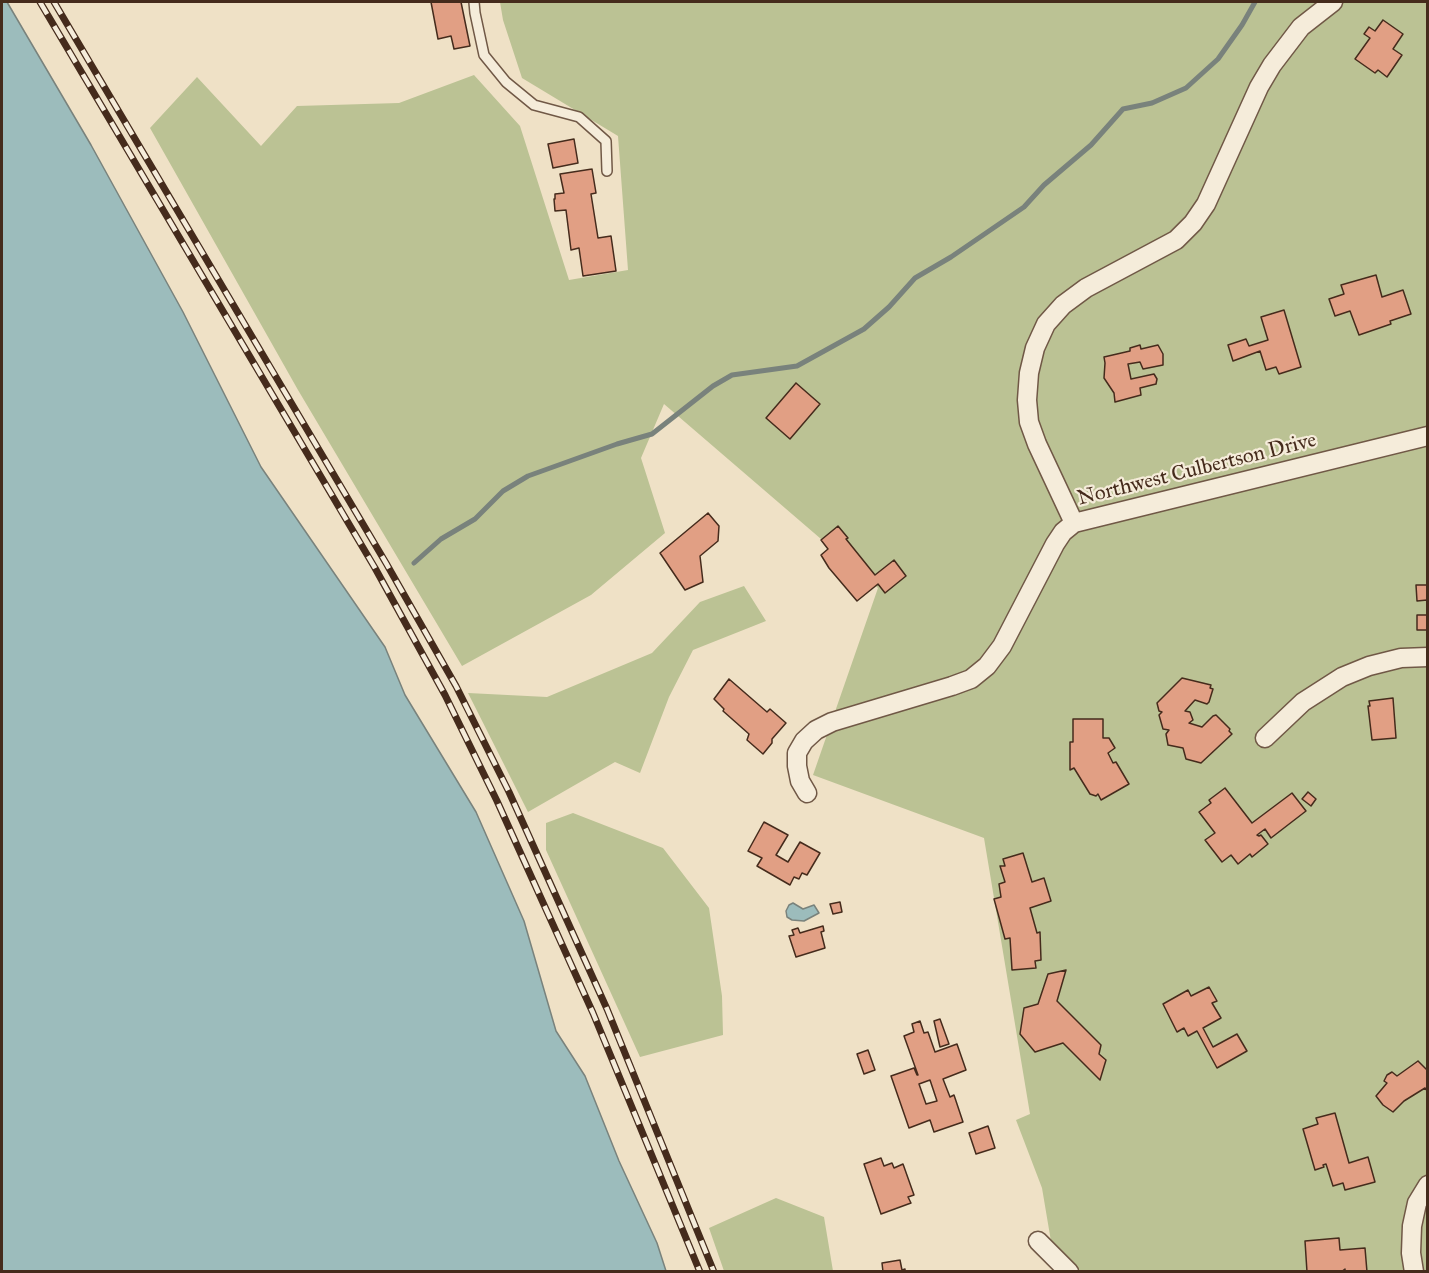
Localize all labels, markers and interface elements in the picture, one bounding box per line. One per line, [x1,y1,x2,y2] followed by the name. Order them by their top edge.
[1075,428,1319,512] street label: Northwest Culbertson Drive

